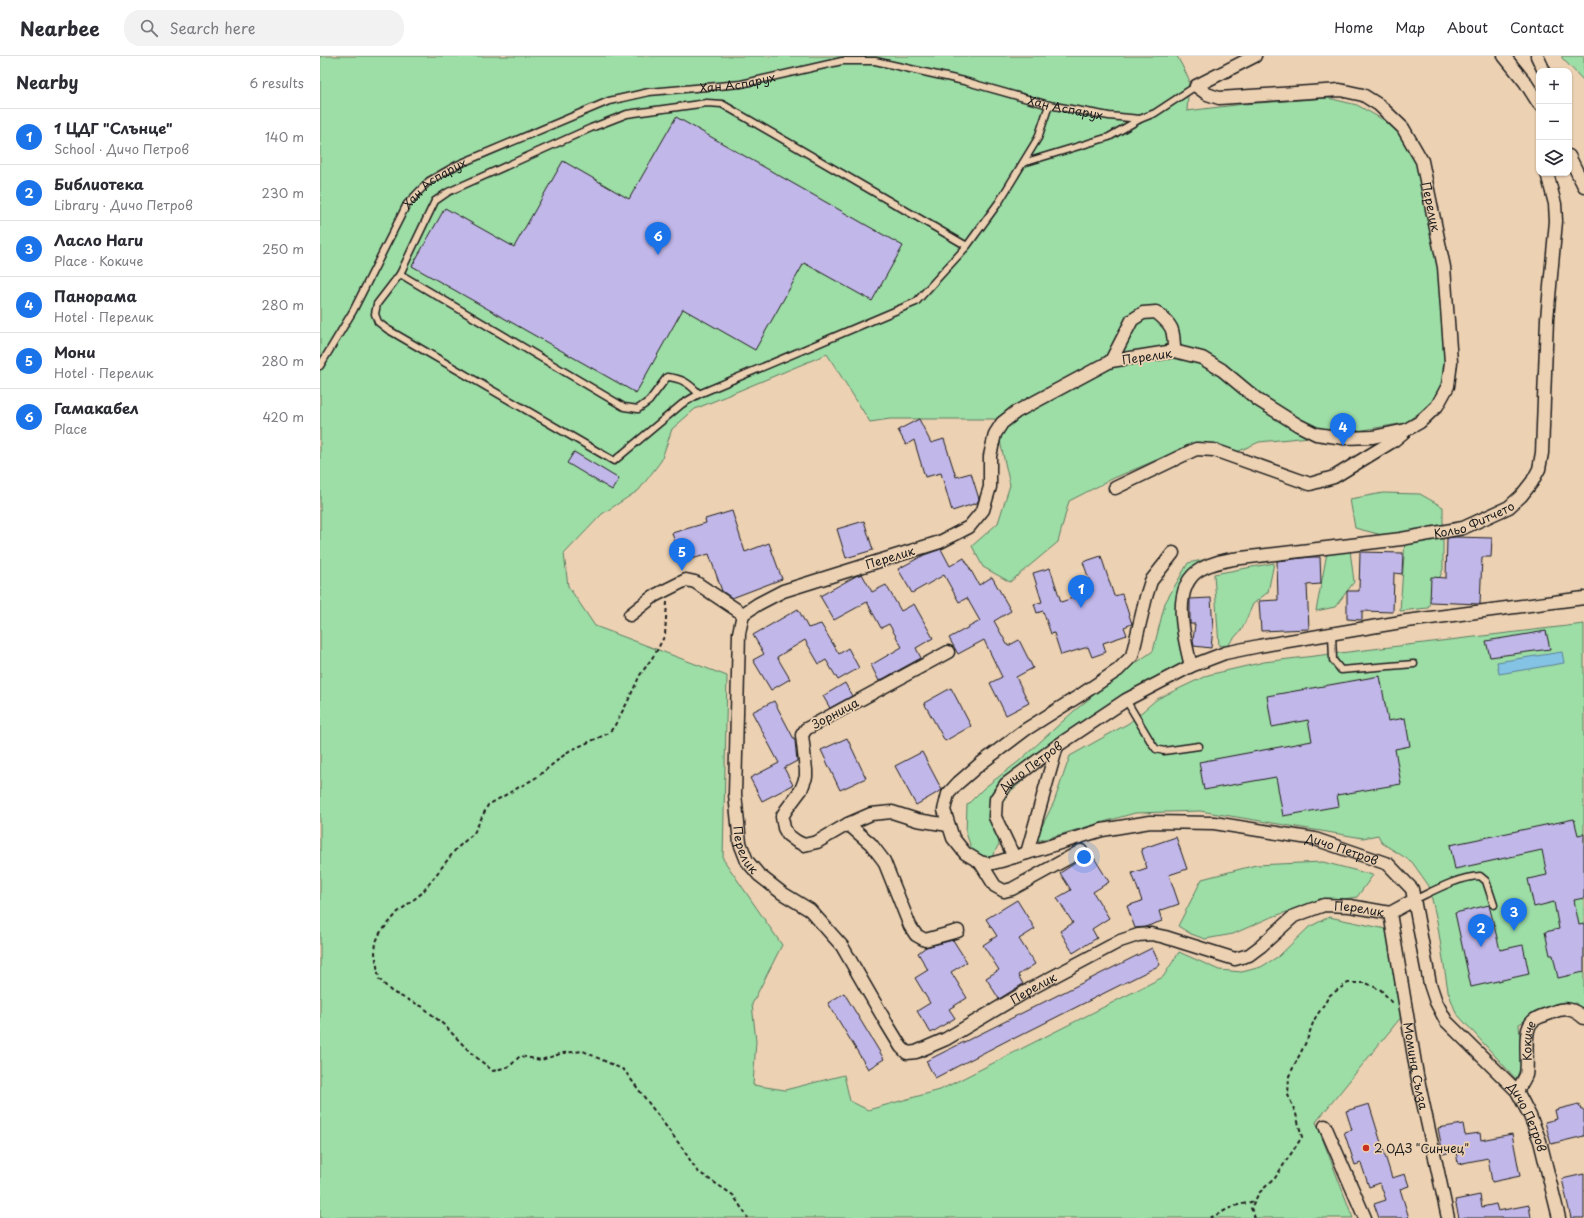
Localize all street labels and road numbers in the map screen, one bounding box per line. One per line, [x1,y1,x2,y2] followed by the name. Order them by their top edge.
[699,67,777,97] street label: Хан Аспарух
[1026,90,1104,124] street label: Хан Аспарух
[398,153,469,213] street label: Хан Аспарух
[1418,180,1446,234] street label: Перелик
[1121,343,1174,368] street label: Перелик
[1432,497,1519,542] street label: Кольо Фитчето
[863,541,918,573] street label: Перелик
[808,693,862,733] street label: Зорница
[993,736,1065,797] street label: Дичо Петров
[729,825,763,878] street label: Перелик
[1303,828,1381,869] street label: Дичо Петров
[1334,896,1386,921] street label: Перелик
[1007,967,1060,1008] street label: Перелик
[1517,1016,1540,1061] street label: Кокиче
[1399,1021,1433,1112] street label: Момина Сълза
[1503,1077,1551,1153] street label: Дичо Петров

